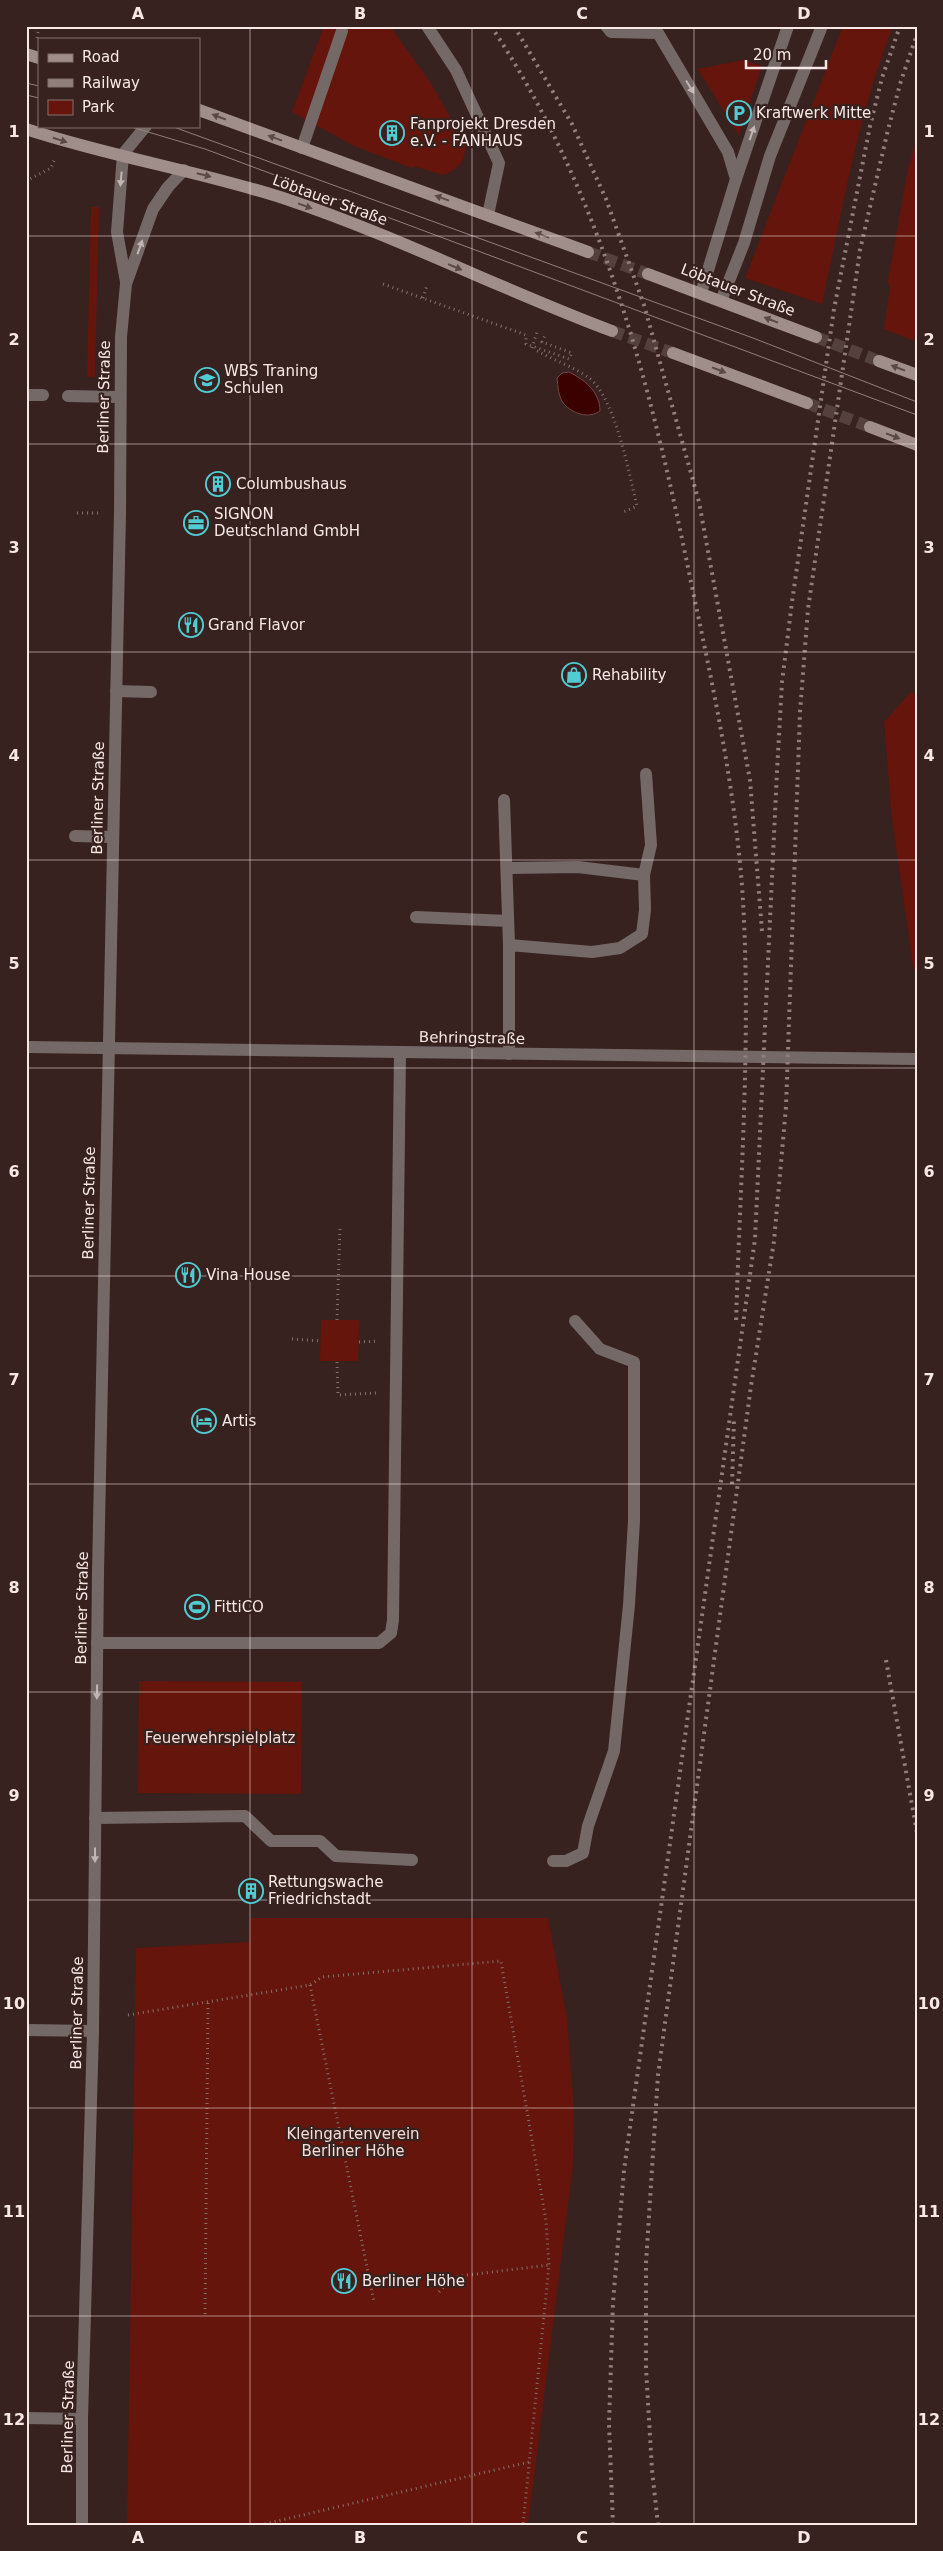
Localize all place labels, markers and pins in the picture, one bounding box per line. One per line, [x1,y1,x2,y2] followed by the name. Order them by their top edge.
[726,100,752,126] parking icon: Kraftwerk Mitte
[756,104,871,122] place label: Kraftwerk Mitte
[410,115,556,150] place label: Fanprojekt Dresden e.V. - FANHAUS
[379,120,405,146] building icon: Fanprojekt Dresden e.V. - FANHAUS
[224,362,318,397] place label: WBS Traning Schulen
[194,367,220,393] school or university icon: WBS Traning Schulen
[205,471,231,497] building icon: Columbushaus
[236,475,347,493] place label: Columbushaus
[214,505,360,540] place label: SIGNON Deutschland GmbH
[183,510,209,536] office icon: SIGNON Deutschland GmbH
[178,612,204,638] restaurant icon: Grand Flavor
[208,616,306,634] place label: Grand Flavor
[561,662,587,688] shop icon: Rehability
[592,666,667,684] place label: Rehability
[175,1262,201,1288] restaurant icon: Vina House
[206,1266,291,1284] place label: Vina House
[191,1408,217,1434] hotel icon: Artis
[222,1412,256,1430] place label: Artis
[184,1594,210,1620] sports icon: FittiCO
[214,1598,264,1616] place label: FittiCO
[268,1873,384,1908] place label: Rettungswache Friedrichstadt
[238,1878,264,1904] building icon: Rettungswache Friedrichstadt
[331,2268,357,2294] restaurant icon: Berliner Höhe
[362,2272,465,2290] place label: Berliner Höhe

